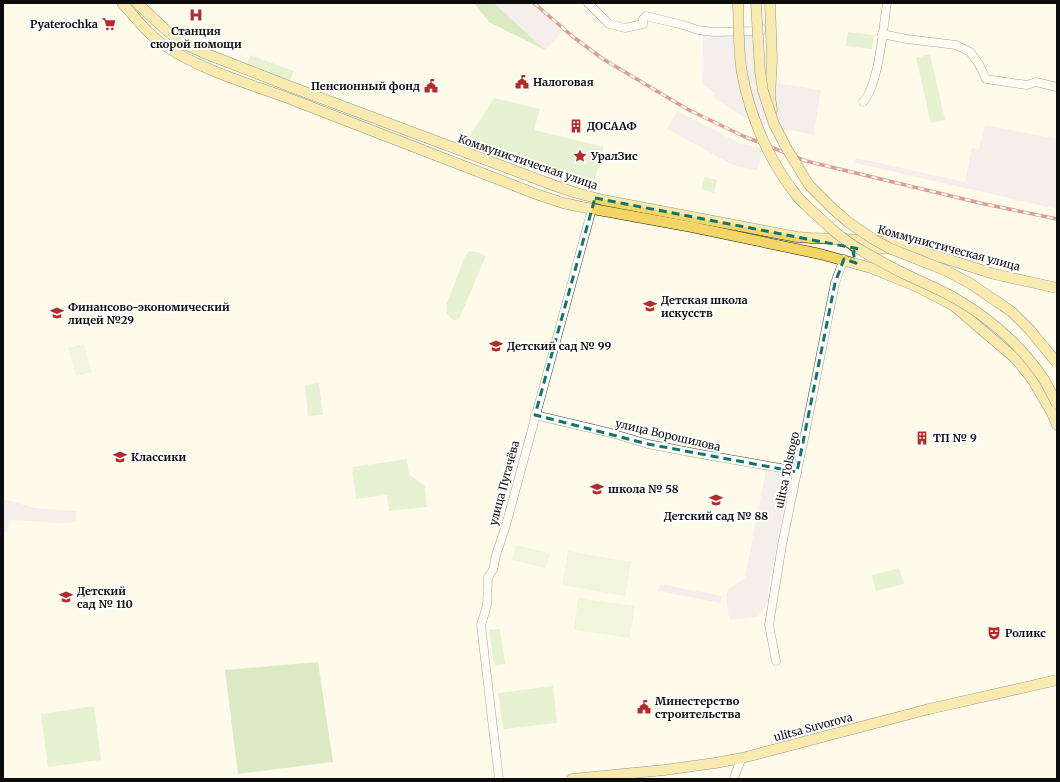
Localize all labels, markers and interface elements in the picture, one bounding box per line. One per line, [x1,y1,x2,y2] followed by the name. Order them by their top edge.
[188,7,204,23] hospital icon: Станция скорой помощи
[101,16,117,32] supermarket icon: Pyaterochka
[30,17,98,31] place label: Pyaterochka
[150,24,242,51] place label: Станция скорой помощи
[514,74,530,90] public building icon: Налоговая
[533,75,594,89] place label: Налоговая
[423,78,439,94] public building icon: Пенсионный фонд
[311,79,420,93] place label: Пенсионный фонд
[568,118,584,134] building icon: ДОСААФ
[587,119,637,133] place label: ДОСААФ
[456,131,600,193] street label: Коммунистическая улица
[572,148,588,164] place icon: УралЗис
[590,149,638,163] place label: УралЗис
[876,222,1022,274] street label: Коммунистическая улица
[661,293,748,320] place label: Детская школа искусств
[642,298,658,314] school or university icon: Детская школа искусств
[68,300,230,327] place label: Финансово-экономический лицей №29
[49,305,65,321] school or university icon: Финансово-экономический лицей №29
[488,338,504,354] school or university icon: Детский сад № 99
[507,339,611,353] place label: Детский сад № 99
[614,416,722,454] street label: улица Ворошилова
[772,430,802,510] street label: ulitsa Tolstogo
[914,430,930,446] building icon: ТП № 9
[933,431,977,445] place label: ТП № 9
[486,439,522,527] street label: улица Пугачёва
[112,449,128,465] school or university icon: Классики
[131,450,186,464] place label: Классики
[589,481,605,497] school or university icon: школа № 58
[608,482,679,496] place label: школа № 58
[708,492,724,508] school or university icon: Детский сад № 88
[664,509,768,523] place label: Детский сад № 88
[77,584,133,611] place label: Детский сад № 110
[58,589,74,605] school or university icon: Детский сад № 110
[986,625,1002,641] theatre icon: Роликс
[1005,626,1046,640] place label: Роликс
[655,694,741,721] place label: Минестерство строительства
[636,699,652,715] public building icon: Минестерство строительства
[772,710,854,744] street label: ulitsa Suvorova

